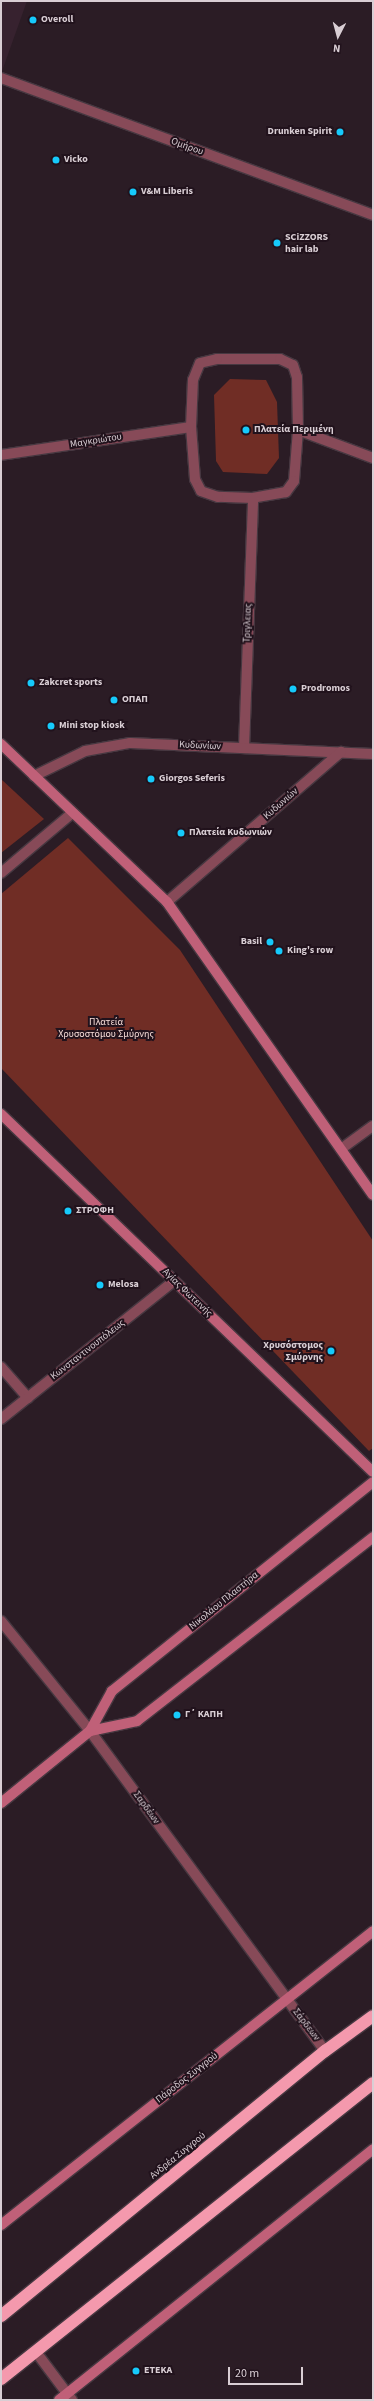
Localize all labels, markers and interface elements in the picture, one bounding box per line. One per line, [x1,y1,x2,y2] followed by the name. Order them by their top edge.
[41,14,73,26] place label: Overoll
[28,15,38,25] marker: Overoll
[318,16,358,56] north arrow
[332,41,341,56] text: N
[268,126,332,138] place label: Drunken Spirit
[335,127,345,137] marker: Drunken Spirit
[169,136,205,158] street label: Ομήρου
[64,154,88,166] place label: Vicko
[51,155,61,165] marker: Vicko
[141,186,193,198] place label: V&M Liberis
[128,187,138,197] marker: V&M Liberis
[285,231,328,254] place label: SCiZZORS hair lab
[272,238,282,248] marker: SCiZZORS hair lab
[254,424,334,436] place label: Πλατεία Περιμένη
[241,425,251,435] marker: Πλατεία Περιμένη
[69,431,123,451] street label: Μαγκριώτου
[241,603,255,643] street label: Τριγλειας
[39,677,102,689] place label: Zakcret sports
[26,678,36,688] marker: Zakcret sports
[301,683,350,695] place label: Prodromos
[288,684,298,694] marker: Prodromos
[122,694,148,706] place label: ΟΠΑΠ
[109,695,119,705] marker: ΟΠΑΠ
[59,720,125,732] place label: Mini stop kiosk
[46,721,56,731] marker: Mini stop kiosk
[179,739,221,753] street label: Κυδωνίων
[159,773,225,785] place label: Giorgos Seferis
[146,774,156,784] marker: Giorgos Seferis
[261,786,301,822] street label: Κυδωνιών
[189,827,272,839] place label: Πλατεία Κυδωνιών
[176,828,186,838] marker: Πλατεία Κυδωνιών
[241,936,262,948] place label: Basil
[265,937,275,947] marker: Basil
[287,945,333,957] place label: King's row
[274,946,284,956] marker: King's row
[58,1016,154,1040] park label: Πλατεία Χρυσοστόμου Σμύρνης
[76,1205,114,1217] place label: ΣΤΡΟΦΗ
[63,1206,73,1216] marker: ΣΤΡΟΦΗ
[160,1266,214,1320] street label: Αγίας Φωτεινής
[108,1279,139,1291] place label: Melosa
[95,1280,105,1290] marker: Melosa
[49,1317,127,1383] street label: Κωνσταντινουπόλεως
[263,1339,323,1362] place label: Χρυσόστομος Σμύρνης
[326,1346,336,1356] marker: Χρυσόστομος Σμύρνης
[187,1569,261,1633] street label: Νικολάου Πλαστήρα
[185,1709,223,1721] place label: Γ΄ ΚΑΠΗ
[172,1710,182,1720] marker: Γ΄ ΚΑΠΗ
[130,1789,162,1827] street label: Σαρδέων
[290,2006,322,2044] street label: Σάρδεων
[154,2050,220,2106] street label: Πάροδος Συγγρού
[148,2130,208,2182] street label: Ανδρέα Συγγρού
[230,2359,305,2385] scale bar
[144,2365,172,2377] place label: ΕΤΕΚΑ
[235,2365,259,2382] text: 20 m
[131,2366,141,2376] marker: ΕΤΕΚΑ

